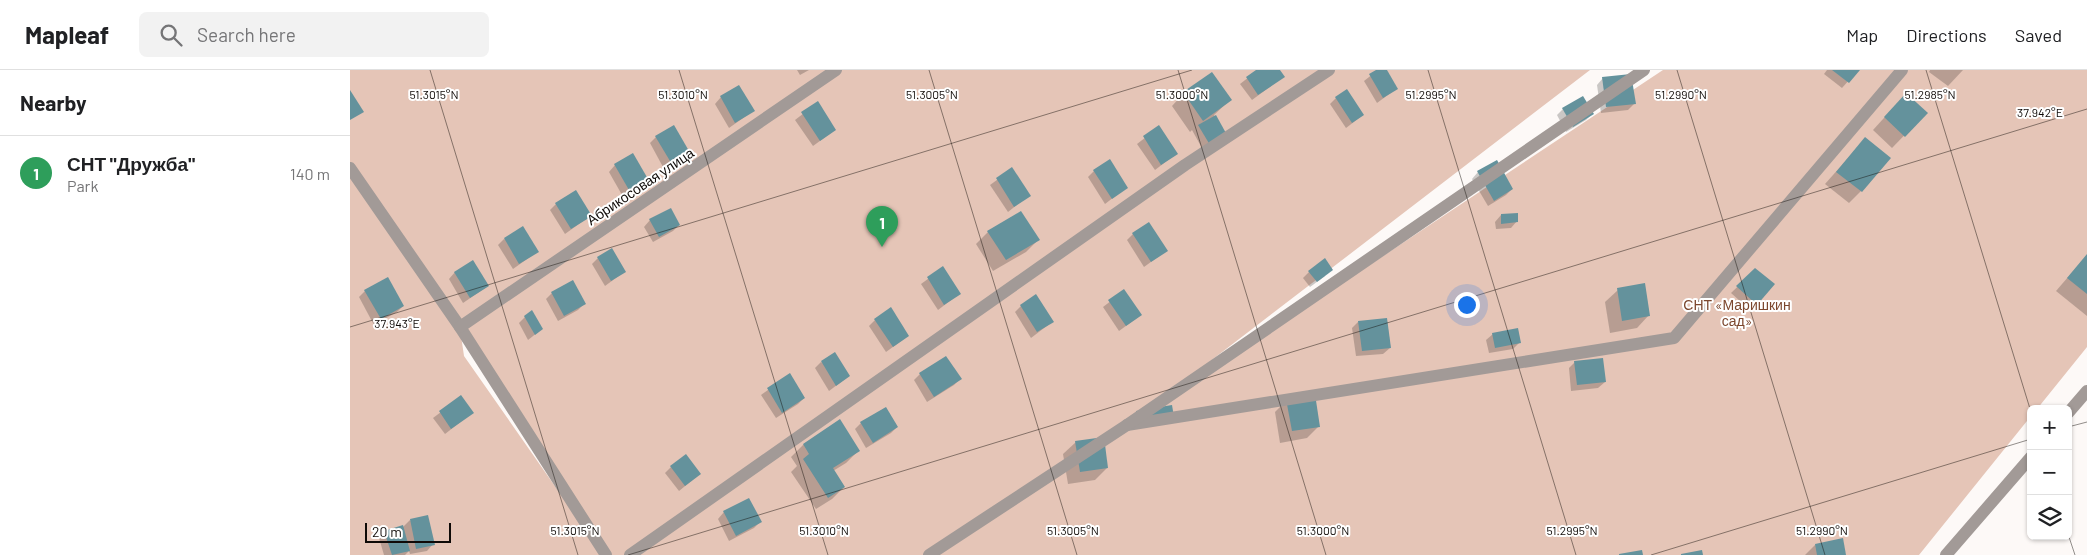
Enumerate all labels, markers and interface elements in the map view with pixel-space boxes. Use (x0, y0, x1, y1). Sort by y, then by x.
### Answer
search box (139, 12, 489, 57)
text: Mapleaf (25, 20, 109, 49)
icon: search (157, 21, 185, 49)
text: Search here (197, 23, 296, 46)
text: Map (1846, 24, 1878, 46)
text: Directions (1906, 24, 1987, 46)
text: Saved (2015, 24, 2062, 46)
text: 51.3015°N (409, 87, 459, 101)
text: 51.3010°N (658, 87, 708, 101)
text: 51.3005°N (906, 87, 958, 101)
text: 51.3000°N (1156, 87, 1208, 101)
text: 51.2995°N (1405, 87, 1457, 101)
text: 51.2990°N (1655, 87, 1707, 101)
text: 51.2985°N (1904, 87, 1956, 101)
text: Nearby (20, 90, 86, 115)
text: 37.942°E (2017, 105, 2063, 119)
street label: Абрикосовая улица (583, 144, 697, 228)
text: СНТ "Дружба" (67, 152, 195, 175)
text: 1 (33, 164, 39, 183)
text: 140 m (290, 164, 330, 183)
text: Park (67, 176, 98, 195)
pin: 1 (866, 206, 898, 247)
your location (1454, 292, 1480, 318)
park label: СНТ «Маришкин сад» (1683, 296, 1791, 329)
text: 37.943°E (374, 316, 420, 330)
map controls (2027, 405, 2072, 540)
button: + (2027, 405, 2072, 450)
button: − (2027, 450, 2072, 495)
button: layers (2027, 495, 2072, 540)
scale bar (365, 520, 451, 543)
text: 20 m (372, 523, 402, 540)
text: 51.3015°N (550, 523, 600, 537)
text: 51.3010°N (799, 523, 849, 537)
text: 51.3005°N (1047, 523, 1099, 537)
text: 51.3000°N (1297, 523, 1349, 537)
text: 51.2995°N (1546, 523, 1598, 537)
text: 51.2990°N (1796, 523, 1848, 537)

